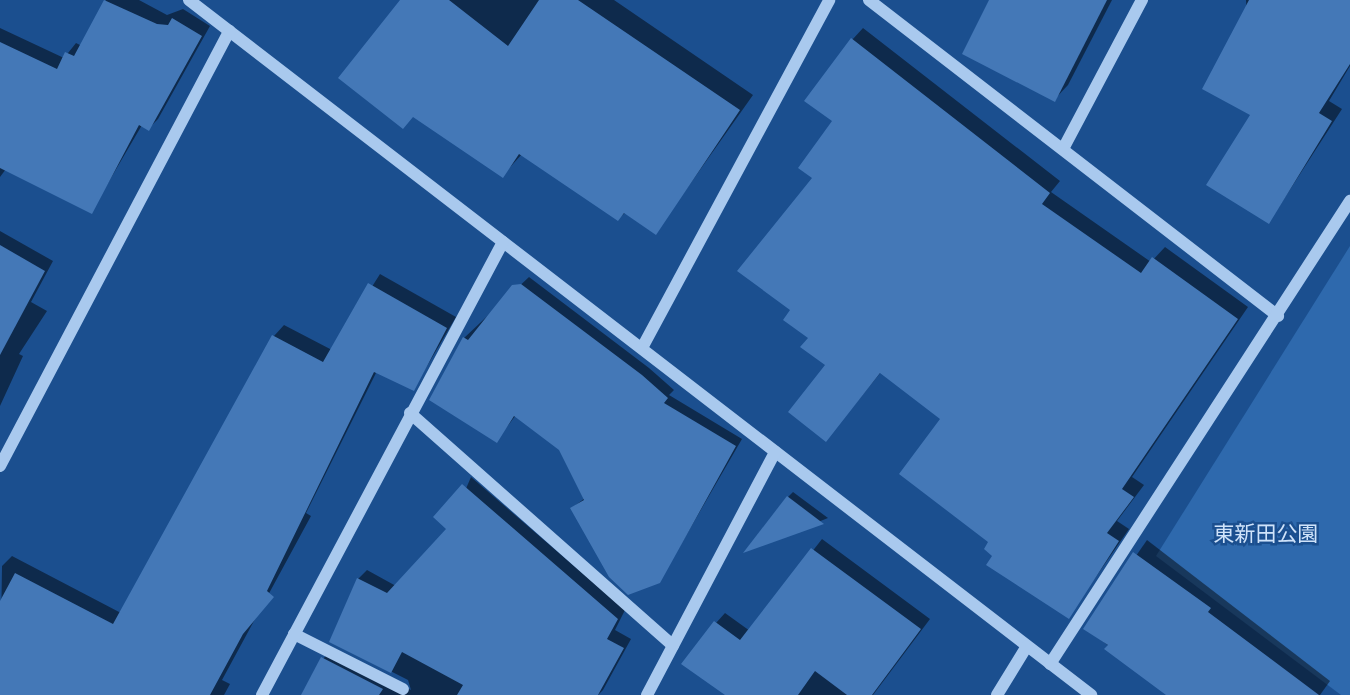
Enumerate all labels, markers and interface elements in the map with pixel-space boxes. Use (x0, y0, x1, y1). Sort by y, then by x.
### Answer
park label: 東新田公園 (1214, 521, 1318, 547)

